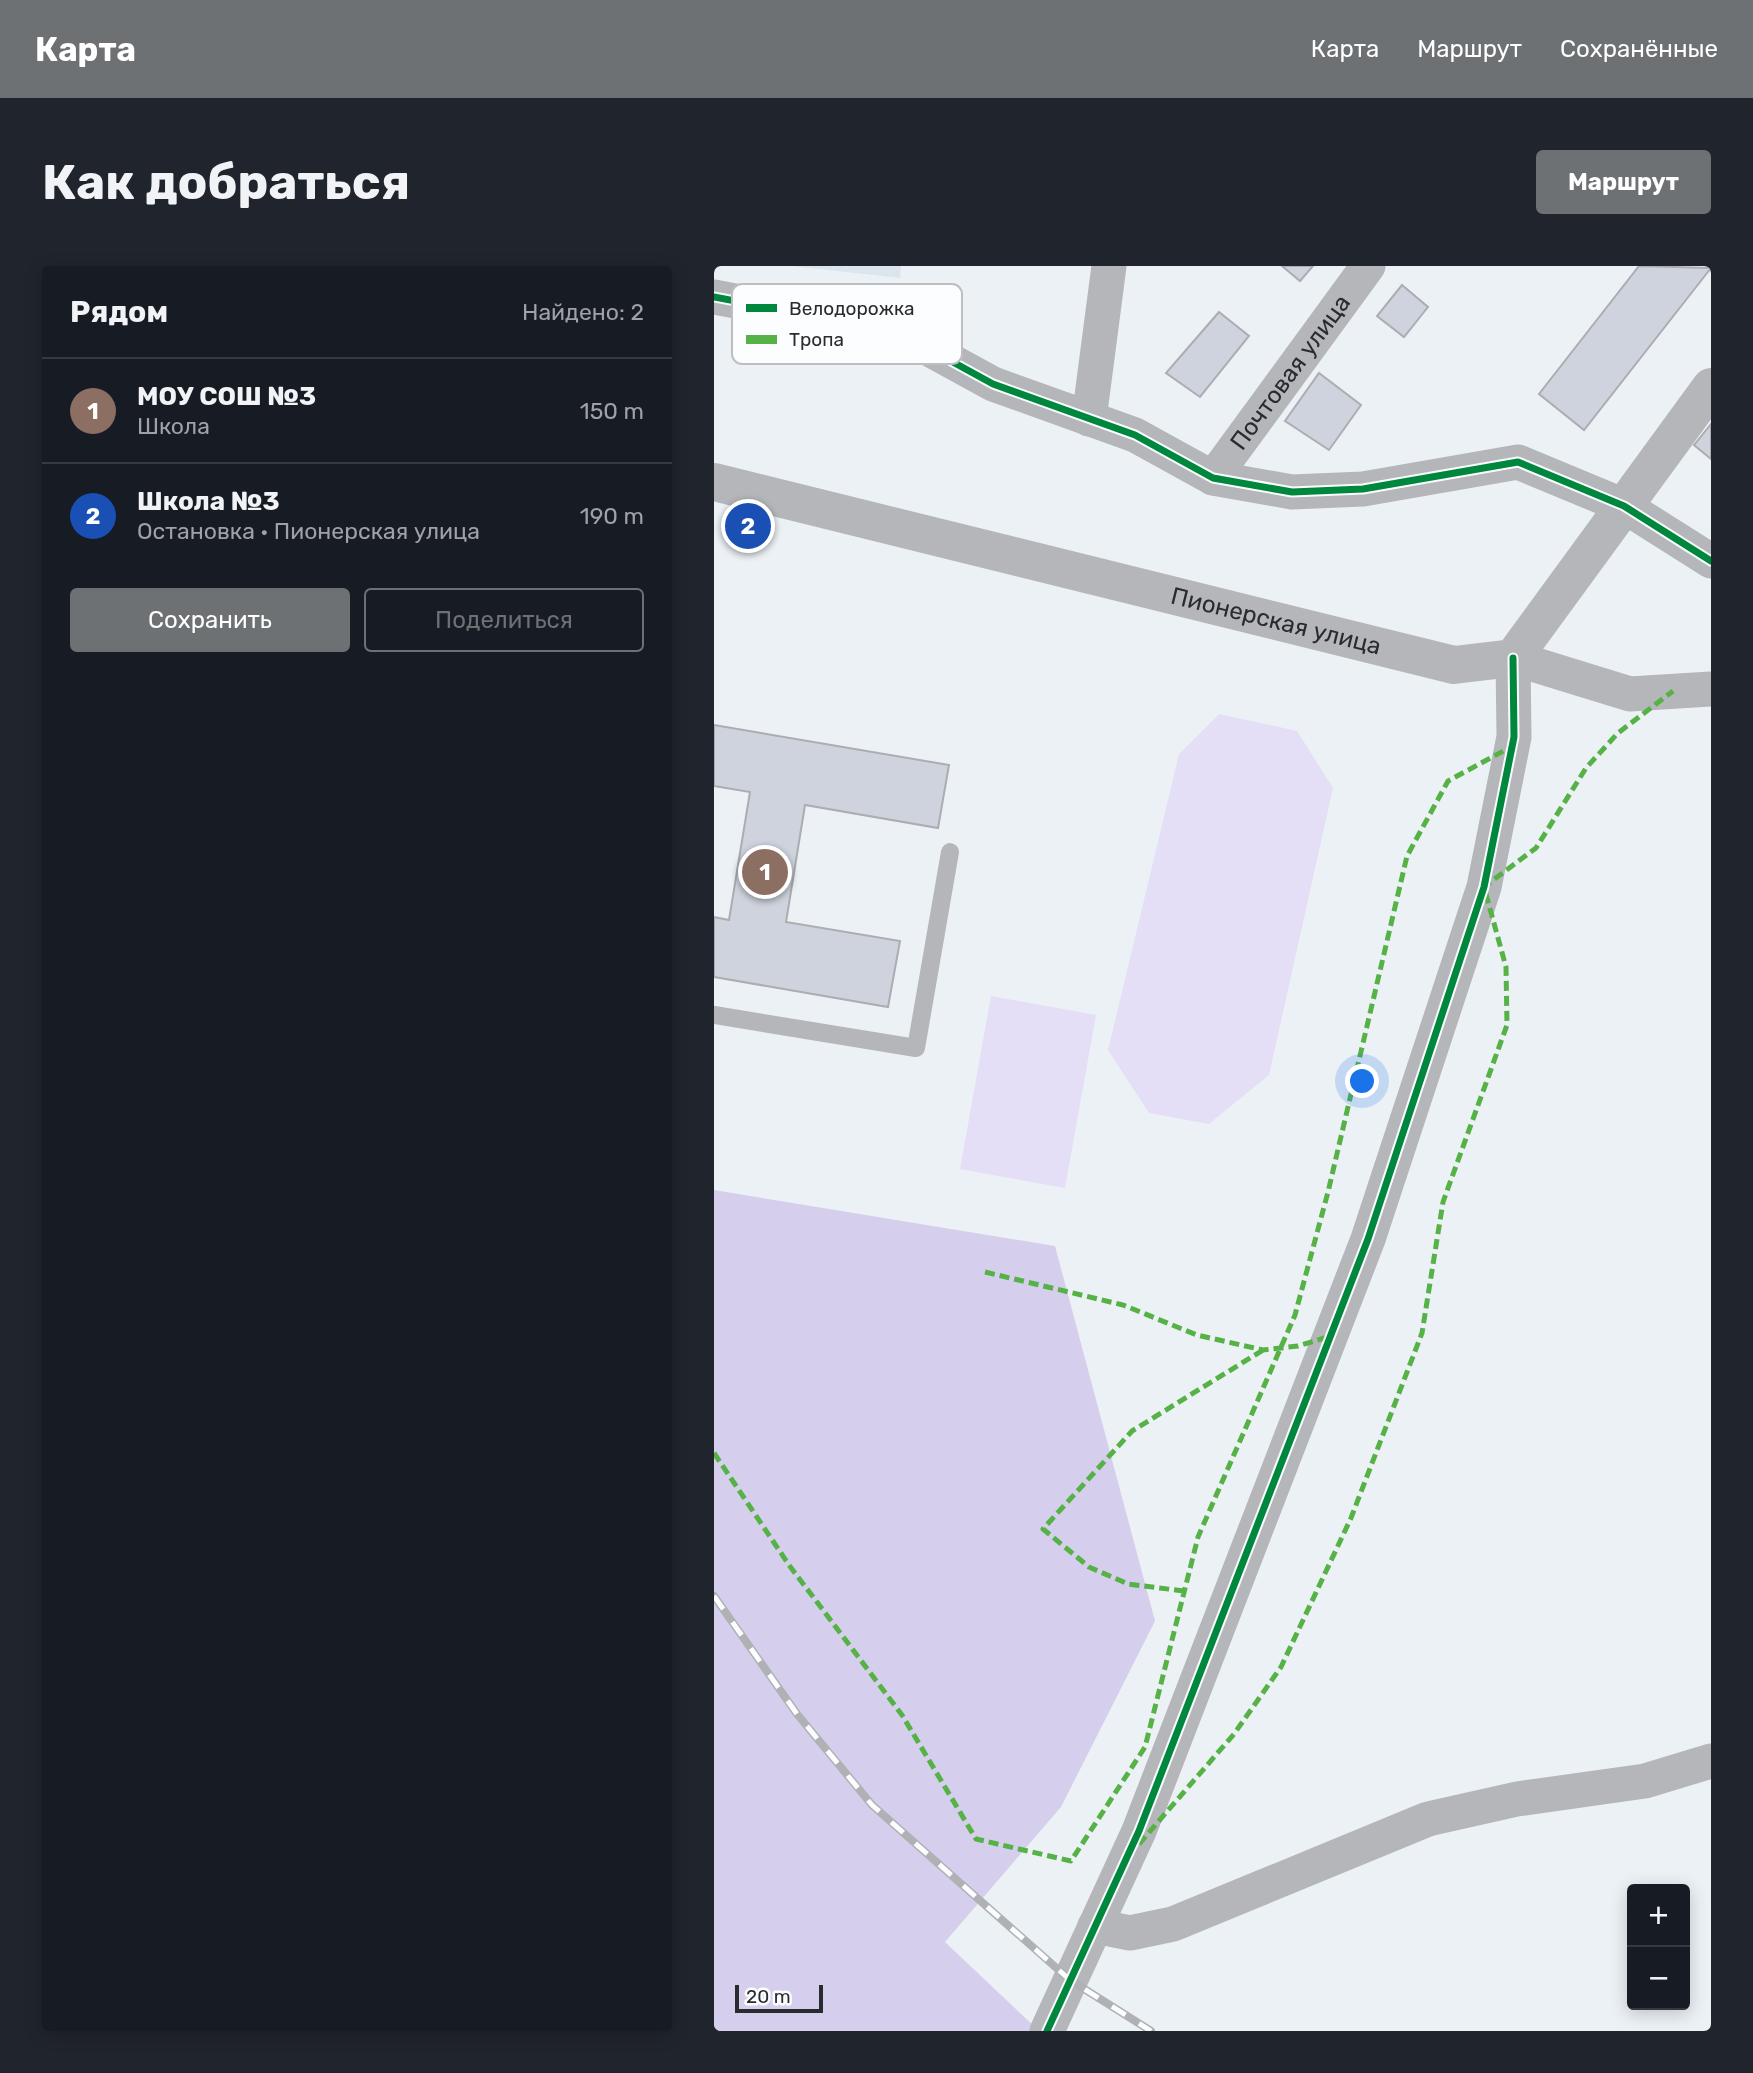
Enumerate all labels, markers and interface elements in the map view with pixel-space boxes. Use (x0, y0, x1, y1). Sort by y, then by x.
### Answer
text: Карта (35, 30, 136, 69)
text: Карта (1311, 35, 1379, 63)
text: Маршрут (1417, 35, 1522, 63)
text: Сохранённые (1560, 35, 1718, 63)
button: Маршрут (1536, 150, 1711, 214)
text: Как добраться (42, 153, 410, 211)
legend (732, 284, 962, 364)
street label: Почтовая улица (1224, 289, 1356, 455)
text: Рядом (70, 294, 168, 330)
text: Велодорожка (789, 297, 915, 320)
text: Найдено: 2 (522, 298, 644, 326)
text: Тропа (789, 328, 844, 351)
text: МОУ СОШ №3 (137, 381, 316, 412)
text: 1 (87, 397, 99, 425)
text: 150 m (580, 397, 644, 425)
text: Школа (137, 412, 210, 440)
text: Школа №3 (137, 486, 280, 517)
pin: 2 (725, 500, 771, 552)
text: 2 (86, 502, 100, 530)
text: 190 m (580, 502, 644, 530)
text: Остановка · Пионерская улица (137, 517, 480, 545)
street label: Пионерская улица (1168, 582, 1384, 660)
button: Сохранить (70, 588, 350, 652)
button: Поделиться (364, 588, 644, 652)
pin: 1 (742, 846, 788, 898)
your location (1345, 1064, 1379, 1098)
map controls (1627, 1884, 1690, 2010)
button: + (1627, 1884, 1690, 1947)
button: − (1627, 1947, 1690, 2010)
scale bar (735, 1982, 822, 2014)
text: 20 m (746, 1985, 791, 2008)

